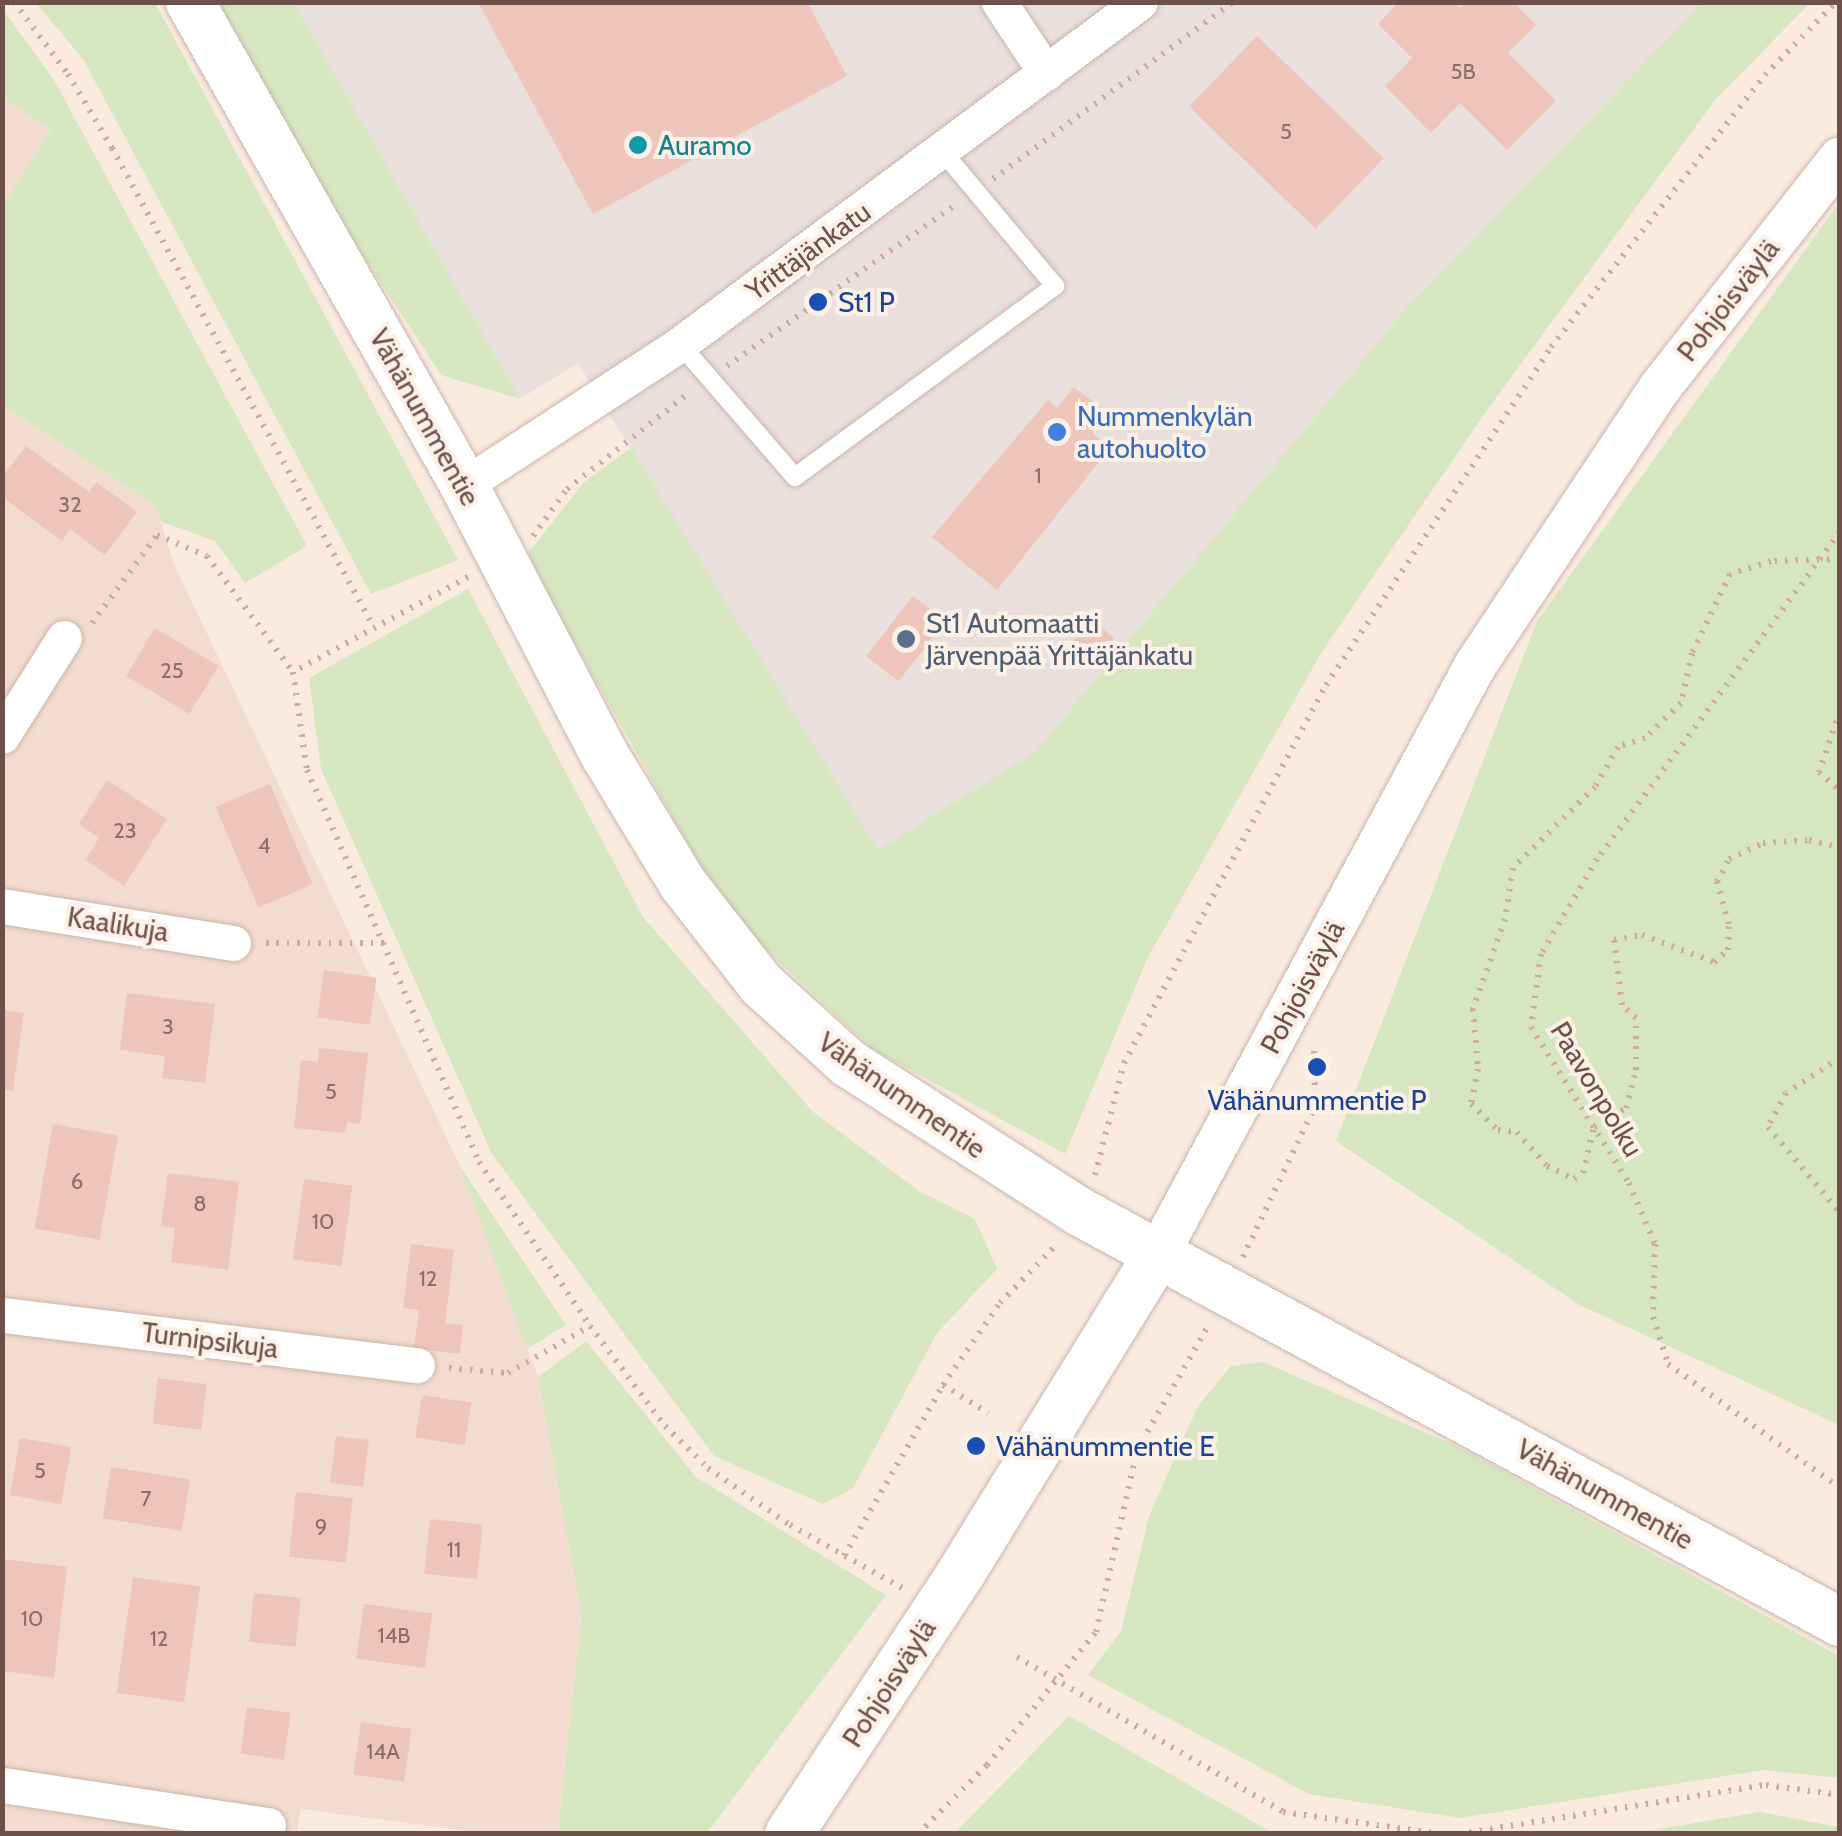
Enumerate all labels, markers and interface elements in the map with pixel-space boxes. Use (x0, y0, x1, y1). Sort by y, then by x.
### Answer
house number: 5B (1450, 59, 1476, 85)
house number: 5 (1280, 119, 1292, 145)
place label: Auramo (658, 128, 752, 162)
marker: Auramo (627, 134, 649, 156)
street label: Yrittäjänkatu (739, 195, 877, 307)
street label: Pohjoisväylä (1670, 232, 1786, 368)
place label: St1 P (838, 285, 895, 319)
marker: St1 P (807, 291, 829, 313)
street label: Vähänummentie (363, 323, 487, 511)
place label: Nummenkylän autohuolto (1077, 399, 1253, 465)
marker: Nummenkylän autohuolto (1046, 421, 1068, 443)
house number: 1 (1034, 463, 1042, 489)
house number: 32 (58, 492, 82, 518)
place label: St1 Automaatti Järvenpää Yrittäjänkatu (926, 606, 1193, 672)
marker: St1 Automaatti Järvenpää Yrittäjänkatu (895, 628, 917, 650)
house number: 25 (160, 658, 184, 684)
house number: 23 (113, 818, 137, 844)
house number: 4 (258, 833, 270, 859)
street label: Kaalikuja (65, 899, 171, 949)
street label: Pohjoisväylä (1253, 915, 1351, 1059)
house number: 3 (162, 1014, 174, 1040)
street label: Paavonpolku (1544, 1015, 1650, 1163)
street label: Vähänummentie (812, 1025, 992, 1165)
marker: Vähänummentie P (1306, 1056, 1328, 1078)
house number: 5 (325, 1079, 337, 1105)
place label: Vähänummentie P (1207, 1083, 1427, 1117)
house number: 6 (71, 1169, 83, 1195)
house number: 8 (193, 1191, 207, 1217)
house number: 10 (312, 1209, 334, 1235)
house number: 12 (419, 1266, 437, 1292)
street label: Turnipsikuja (140, 1315, 280, 1365)
place label: Vähänummentie E (996, 1429, 1215, 1463)
street label: Vähänummentie (1511, 1432, 1699, 1556)
marker: Vähänummentie E (965, 1435, 987, 1457)
house number: 5 (34, 1458, 46, 1484)
house number: 7 (140, 1486, 152, 1512)
house number: 9 (315, 1514, 327, 1540)
house number: 11 (447, 1537, 461, 1563)
house number: 10 (21, 1606, 43, 1632)
street label: Pohjoisväylä (835, 1613, 943, 1753)
house number: 14B (377, 1623, 411, 1649)
house number: 12 (150, 1626, 168, 1652)
house number: 14A (366, 1739, 400, 1765)

